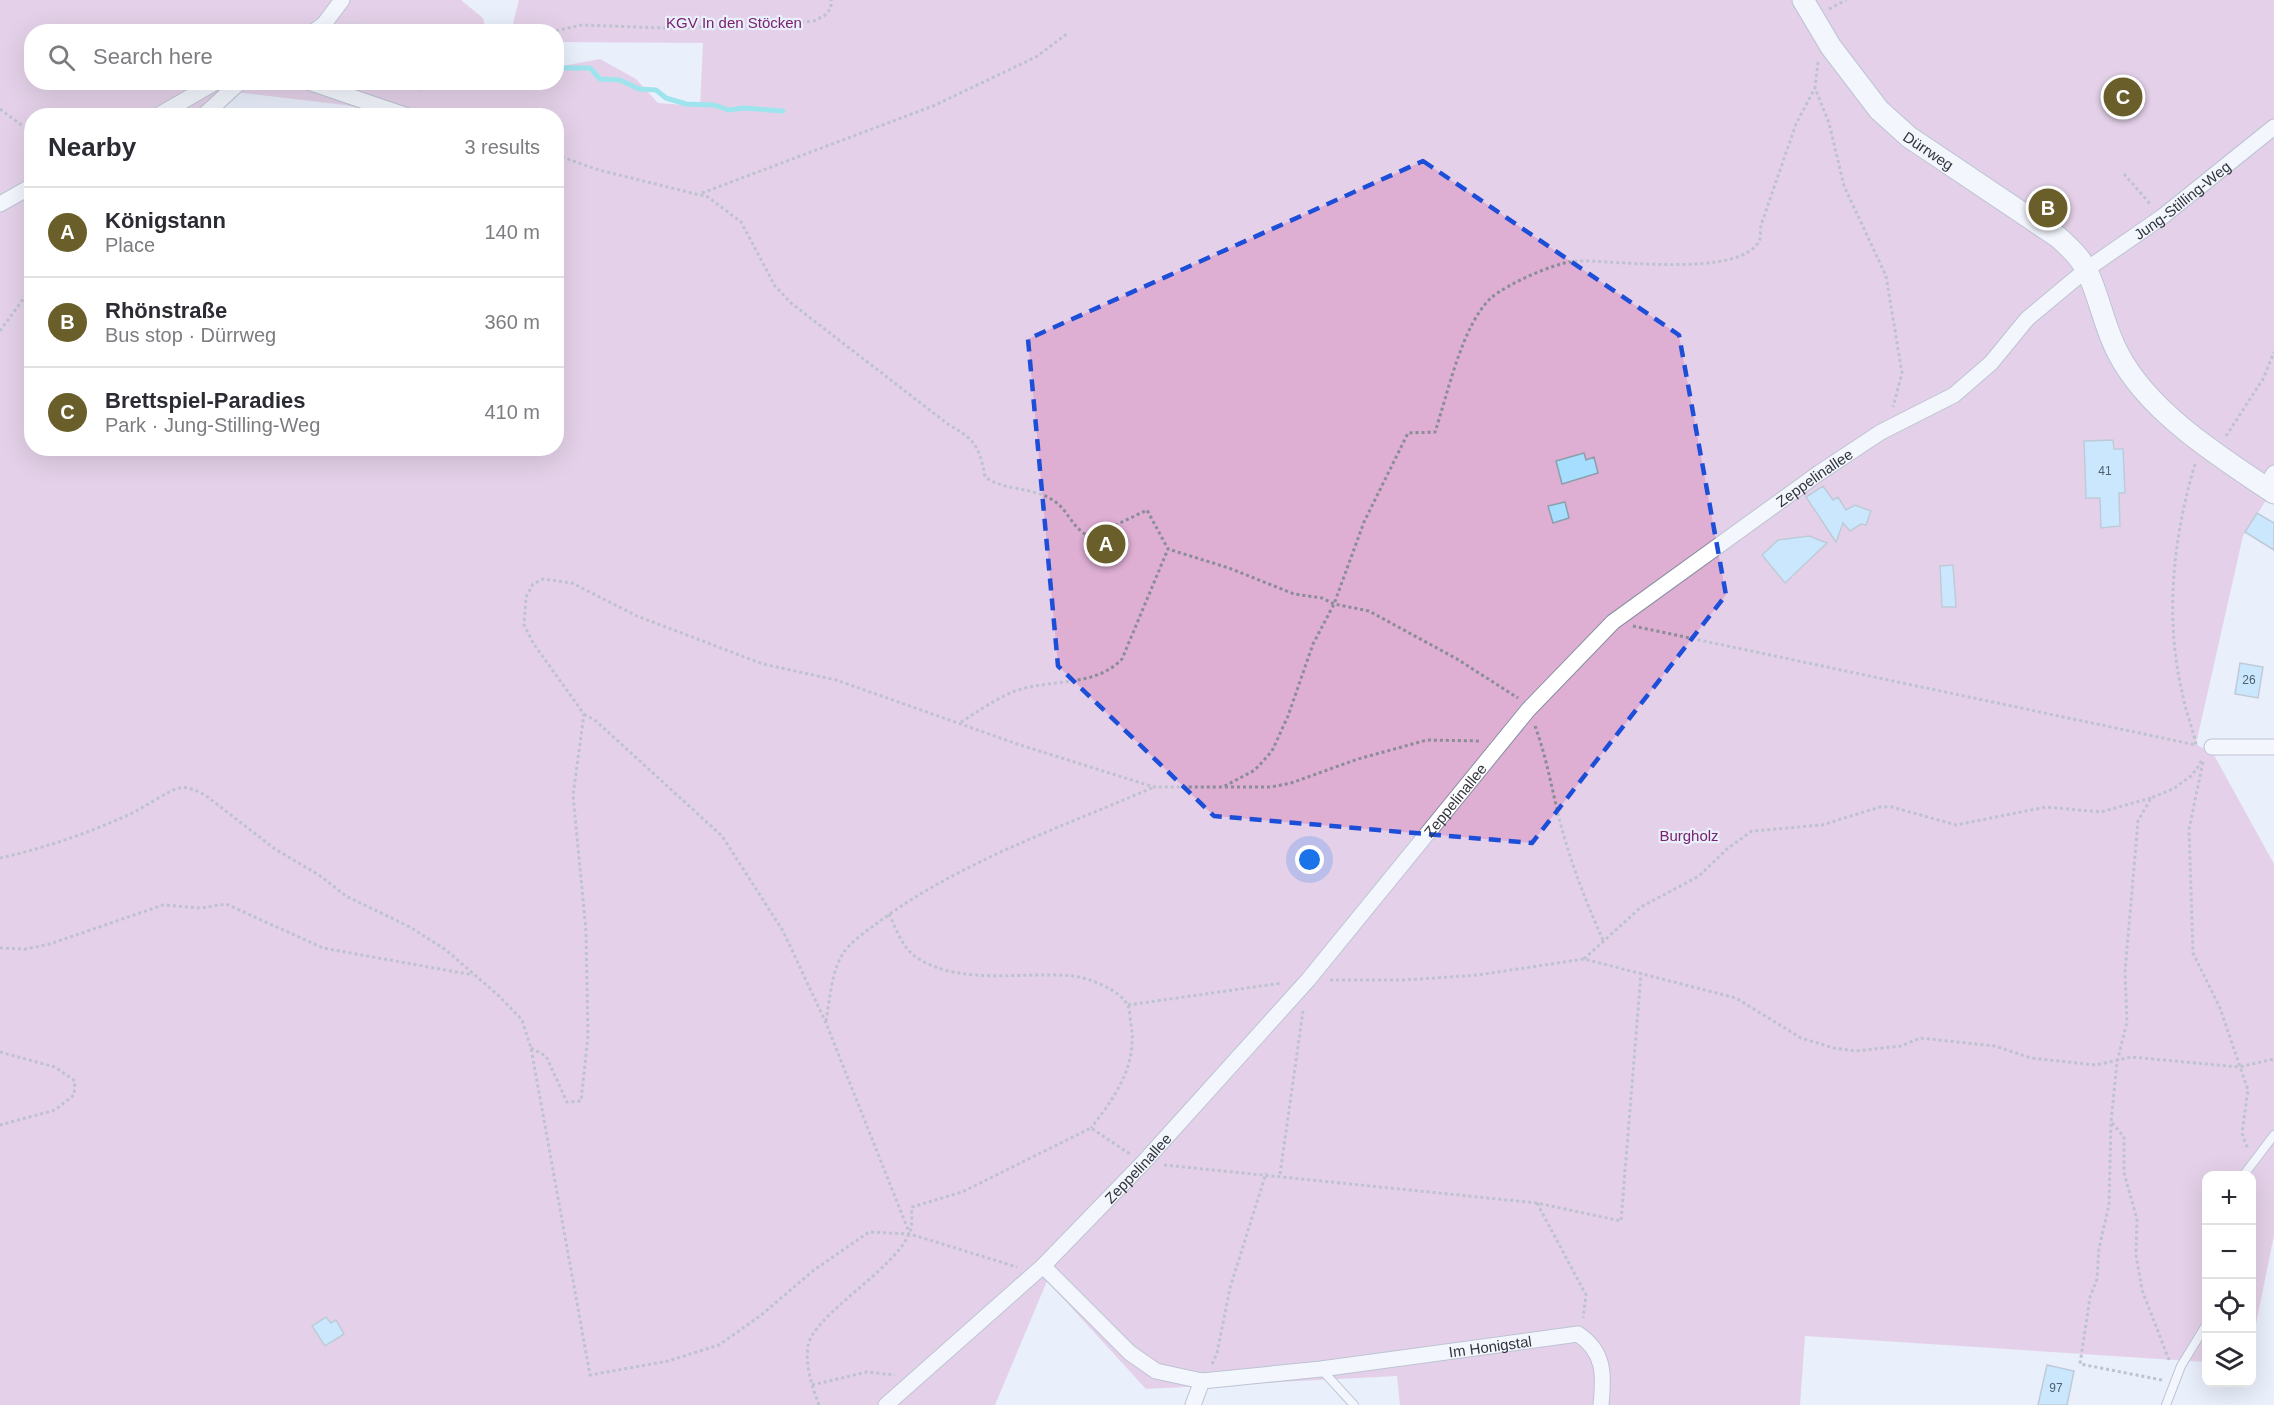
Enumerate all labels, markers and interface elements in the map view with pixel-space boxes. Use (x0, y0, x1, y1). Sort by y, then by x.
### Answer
park label: KGV In den Stöcken (666, 14, 802, 31)
search box (24, 24, 564, 90)
icon: search (45, 41, 78, 74)
text: Search here (93, 44, 213, 69)
pin: C (2104, 74, 2142, 120)
street label: Dürrweg (1900, 127, 1957, 173)
text: Nearby (48, 132, 136, 162)
text: 3 results (464, 136, 540, 158)
street label: Jung-Stilling-Weg (2130, 157, 2233, 243)
pin: B (2028, 186, 2068, 230)
text: Königstann (105, 208, 226, 233)
text: A (60, 221, 75, 243)
text: 140 m (484, 221, 540, 243)
text: Place (105, 234, 155, 256)
text: Rhönstraße (105, 298, 227, 323)
text: B (60, 311, 75, 333)
text: 360 m (484, 311, 540, 333)
text: Bus stop · Dürrweg (105, 324, 276, 346)
text: Brettspiel-Paradies (105, 388, 306, 413)
text: C (60, 401, 75, 423)
text: 410 m (484, 401, 540, 423)
text: Park · Jung-Stilling-Weg (105, 414, 320, 436)
street label: Zeppelinallee (1773, 445, 1855, 510)
house number: 41 (2098, 464, 2112, 478)
pin: A (1086, 522, 1126, 566)
house number: 26 (2242, 673, 2256, 687)
street label: Zeppelinallee (1420, 760, 1490, 840)
park label: Burgholz (1659, 827, 1719, 844)
your location (1295, 845, 1324, 874)
street label: Zeppelinallee (1101, 1130, 1174, 1206)
map controls (2202, 1171, 2256, 1387)
button: + (2202, 1171, 2256, 1225)
button: − (2202, 1225, 2256, 1279)
button: locate (2202, 1279, 2256, 1333)
street label: Im Honigstal (1448, 1332, 1533, 1360)
button: layers (2202, 1333, 2256, 1387)
house number: 97 (2049, 1381, 2063, 1395)

